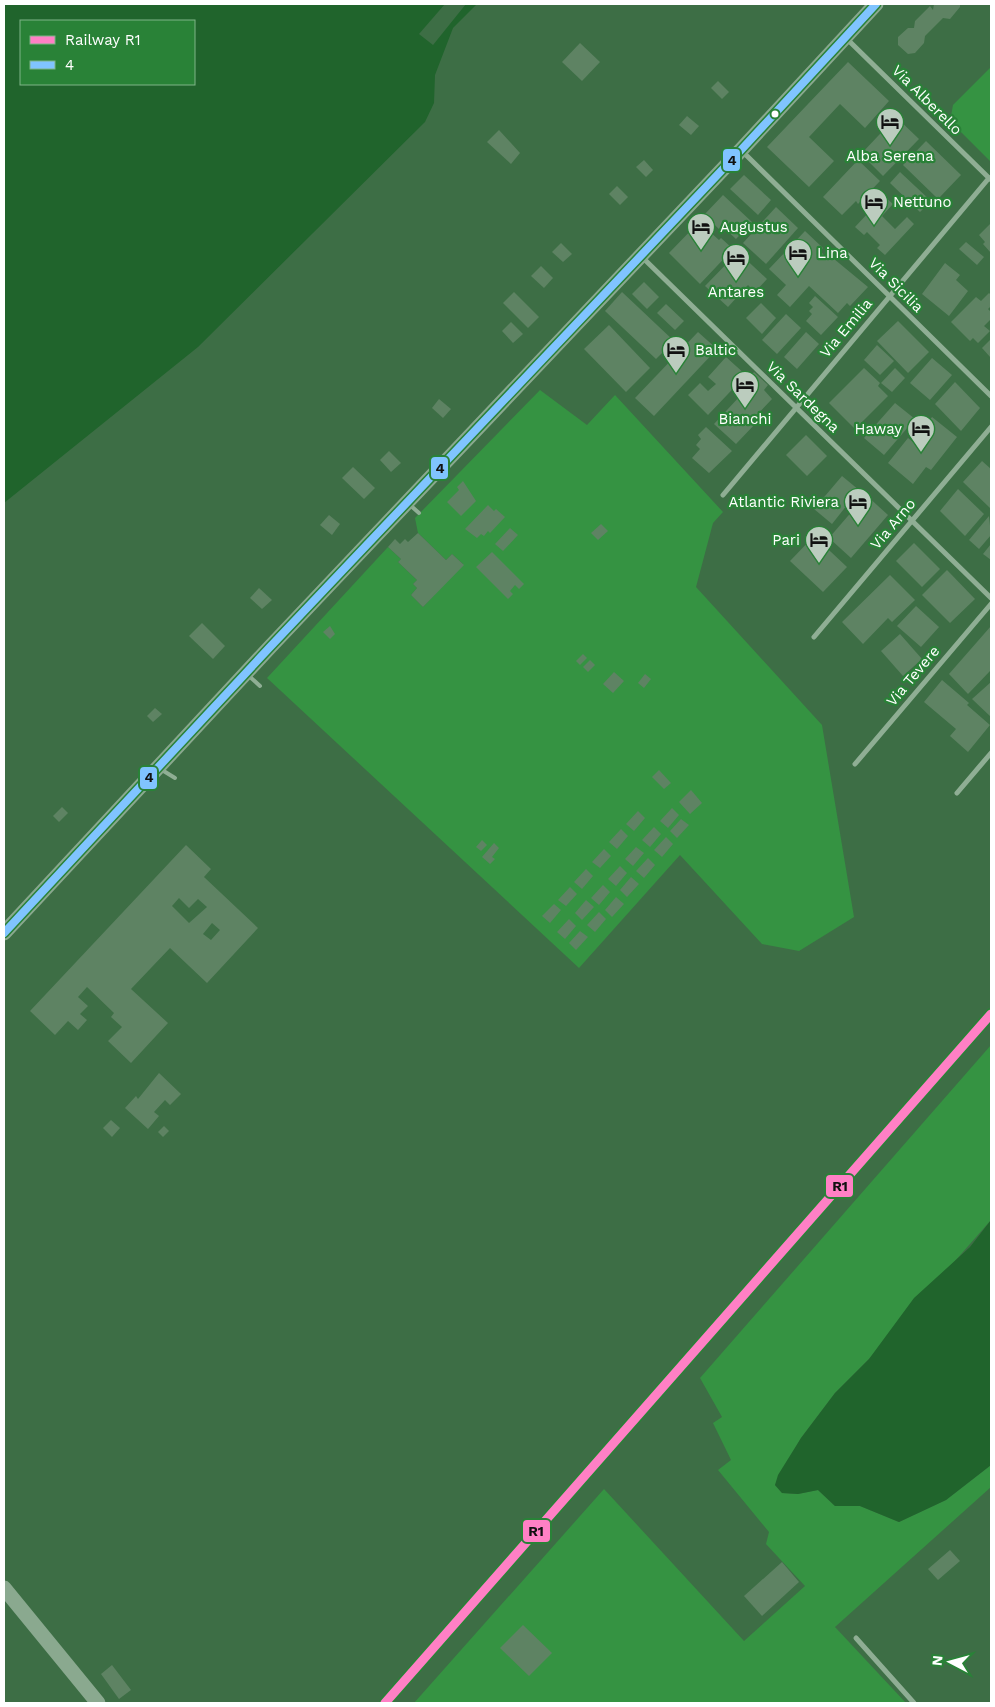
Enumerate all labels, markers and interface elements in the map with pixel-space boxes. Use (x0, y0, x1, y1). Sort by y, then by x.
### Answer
legend (20, 20, 195, 85)
text: Railway R1 (65, 31, 141, 49)
text: 4 (65, 56, 74, 74)
street label: Via Alberello (888, 61, 966, 139)
hotel icon: Alba Serena (875, 107, 905, 146)
unlabelled marker (770, 109, 780, 119)
place label: Alba Serena (846, 147, 934, 165)
line badge: 4 (722, 148, 741, 172)
text: 4 (727, 152, 737, 168)
hotel icon: Nettuno (859, 187, 889, 226)
place label: Nettuno (893, 193, 951, 211)
hotel icon: Augustus (686, 212, 716, 251)
place label: Augustus (720, 218, 788, 236)
hotel icon: Lina (783, 238, 813, 277)
hotel icon: Antares (721, 243, 751, 282)
place label: Lina (817, 244, 848, 262)
street label: Via Sicilia (865, 254, 927, 316)
place label: Antares (708, 283, 764, 301)
street label: Via Emilia (816, 294, 876, 361)
hotel icon: Baltic (661, 335, 691, 374)
place label: Baltic (695, 341, 736, 359)
street label: Via Sardegna (763, 358, 844, 437)
hotel icon: Bianchi (730, 370, 760, 409)
place label: Bianchi (718, 410, 772, 428)
hotel icon: Haway (906, 414, 936, 453)
place label: Haway (855, 420, 902, 438)
line badge: 4 (430, 456, 449, 480)
text: 4 (435, 460, 445, 476)
hotel icon: Atlantic Riviera (843, 487, 873, 526)
place label: Atlantic Riviera (729, 493, 840, 511)
street label: Via Arno (867, 495, 919, 553)
hotel icon: Pari (804, 525, 834, 564)
place label: Pari (772, 531, 800, 549)
street label: Via Tevere (883, 642, 943, 710)
line badge: 4 (139, 766, 158, 790)
text: 4 (144, 769, 154, 785)
line badge: R1 (825, 1174, 854, 1198)
text: R1 (832, 1178, 848, 1194)
line badge: R1 (522, 1519, 551, 1543)
text: R1 (528, 1523, 544, 1539)
north arrow (925, 1637, 975, 1687)
text: N (929, 1655, 946, 1667)

